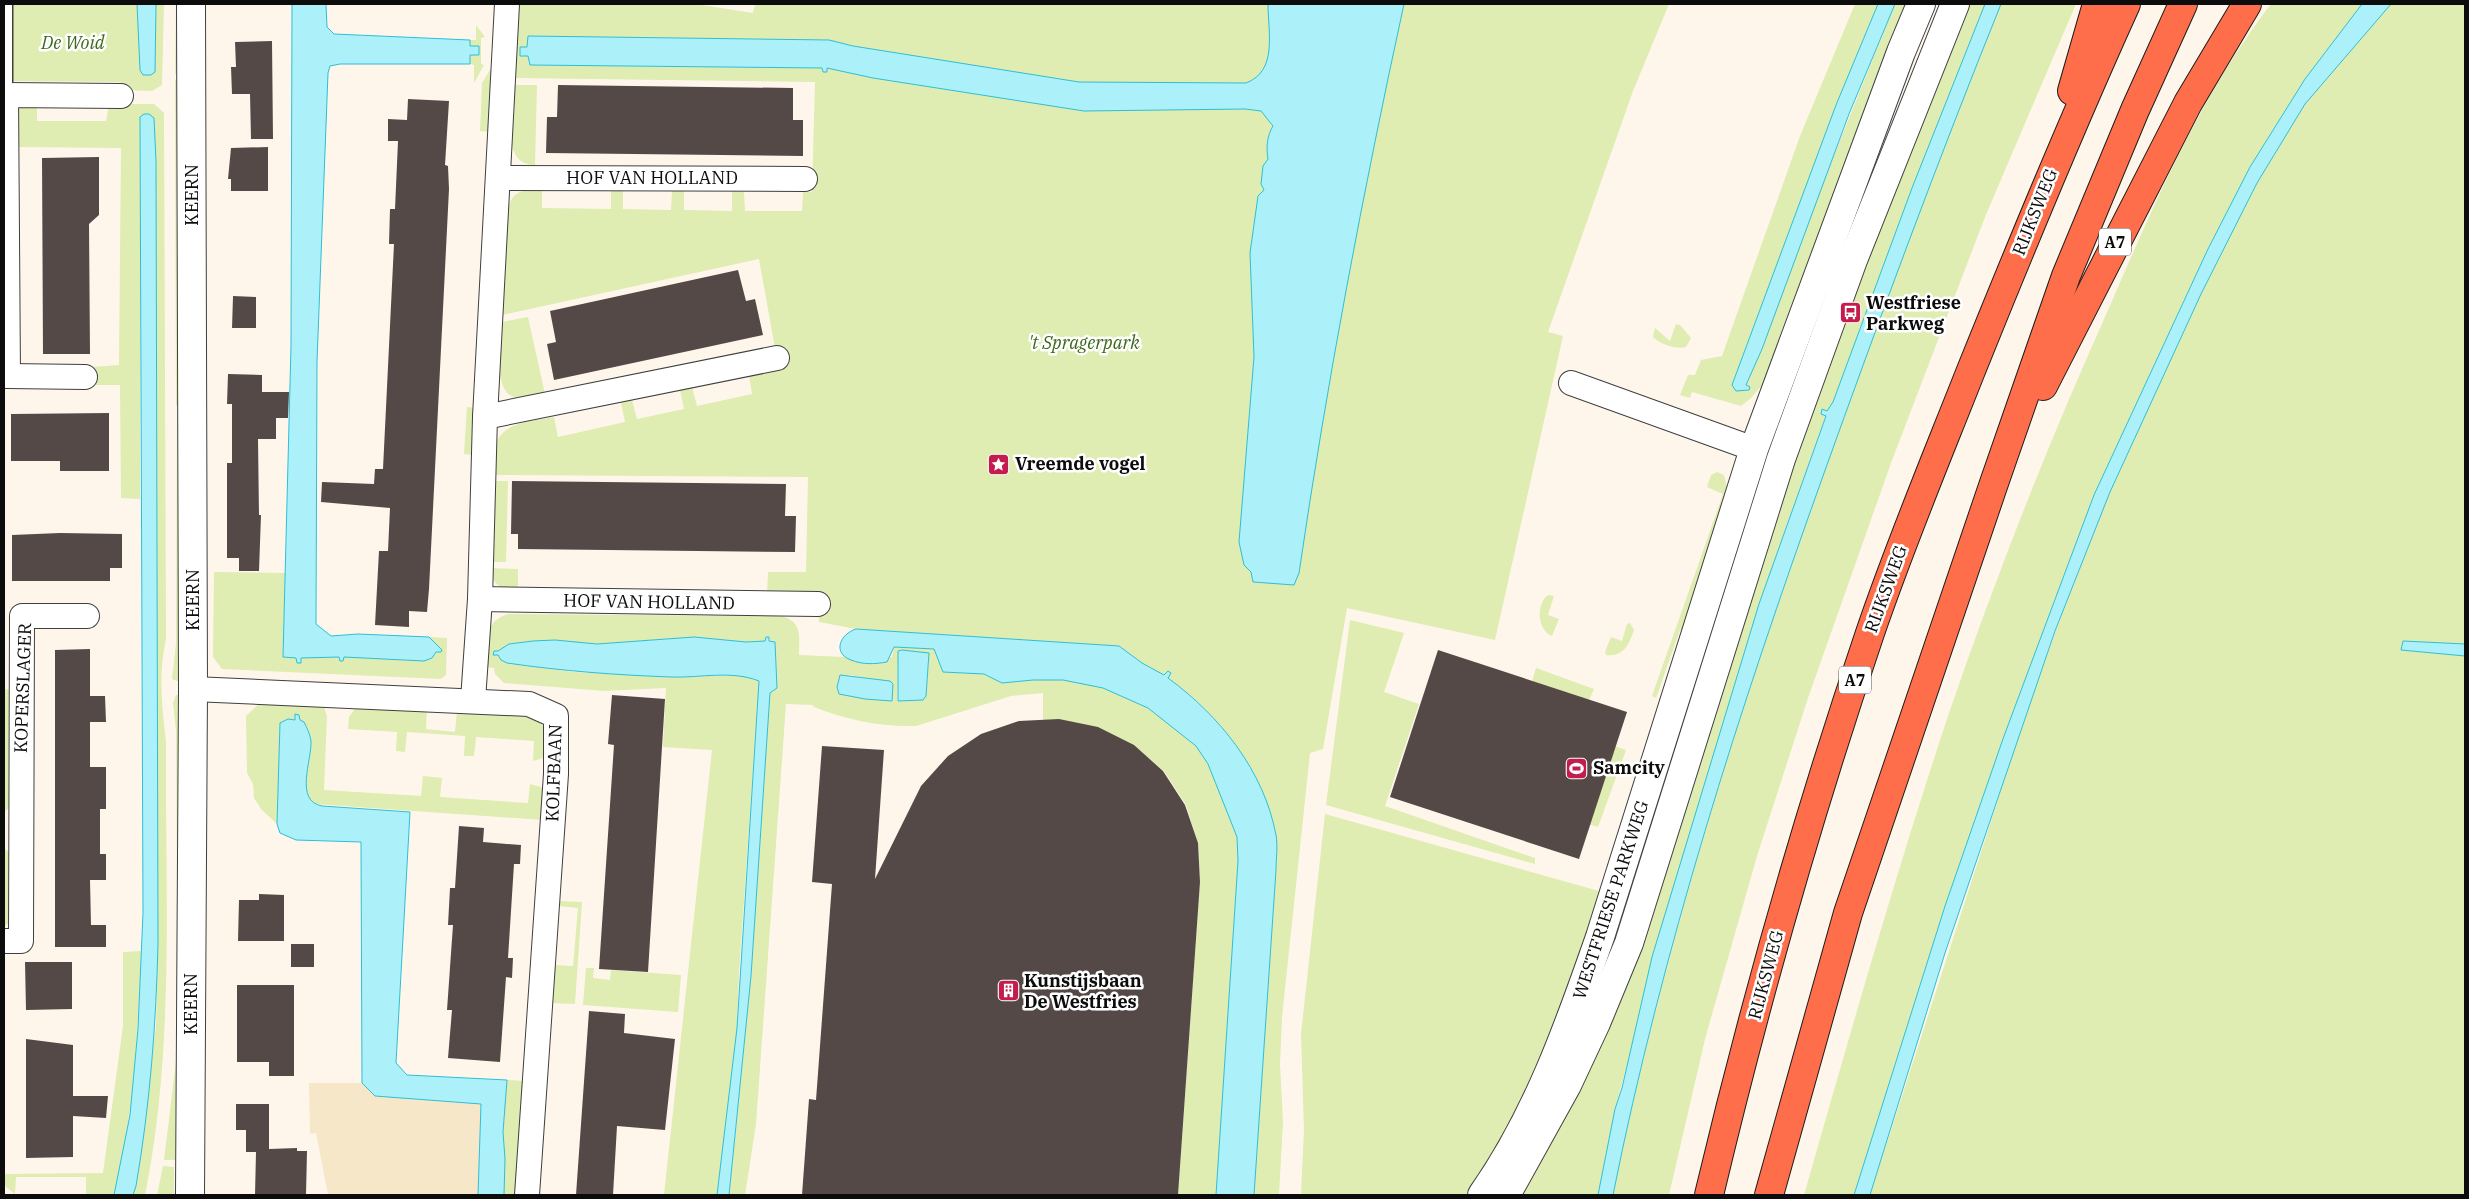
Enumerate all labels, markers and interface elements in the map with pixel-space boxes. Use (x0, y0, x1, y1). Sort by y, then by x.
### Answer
park label: De Woid (40, 31, 105, 54)
street label: KEERN (180, 164, 203, 226)
street label: RIJKSWEG (2007, 165, 2062, 259)
street label: HOF VAN HOLLAND (566, 166, 738, 189)
road number: A7 (2099, 228, 2131, 256)
place label: Westfriese Parkweg (1866, 291, 1961, 335)
bus stop icon: Westfriese Parkweg (1838, 301, 1862, 325)
park label: 't Spragerpark (1028, 331, 1140, 354)
place icon: Vreemde vogel (987, 452, 1011, 476)
place label: Vreemde vogel (1015, 452, 1146, 475)
street label: RIJKSWEG (1859, 542, 1912, 636)
street label: KEERN (181, 569, 204, 631)
street label: HOF VAN HOLLAND (563, 589, 735, 614)
street label: KOPERSLAGER (9, 623, 36, 753)
road number: A7 (1839, 666, 1871, 694)
street label: KOLFBAAN (540, 724, 567, 822)
sports icon: Samcity (1565, 756, 1589, 780)
place label: Samcity (1593, 756, 1666, 779)
street label: WESTFRIESE PARKWEG (1567, 797, 1654, 1002)
street label: RIJKSWEG (1743, 928, 1788, 1022)
place label: Kunstijsbaan De Westfries (1024, 969, 1142, 1013)
street label: KEERN (179, 973, 202, 1035)
building icon: Kunstijsbaan De Westfries (996, 979, 1020, 1003)

